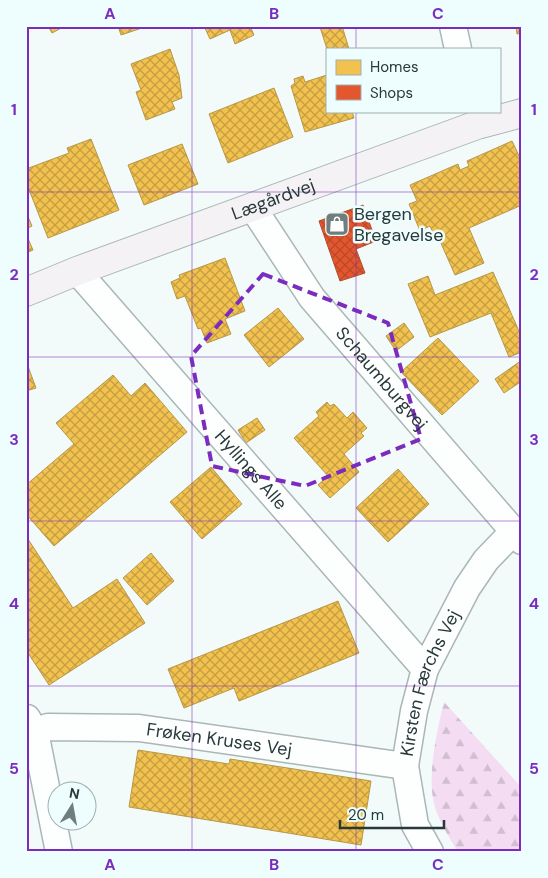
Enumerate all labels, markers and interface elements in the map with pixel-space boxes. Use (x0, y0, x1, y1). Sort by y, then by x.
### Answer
text: A (104, 3, 116, 24)
text: B (269, 3, 279, 24)
text: C (432, 3, 444, 24)
legend (326, 48, 500, 112)
text: Homes (370, 57, 419, 77)
text: Shops (370, 83, 413, 103)
text: 1 (11, 99, 17, 120)
text: 1 (531, 99, 537, 120)
street label: Lægårdvej (228, 173, 318, 226)
place label: Bergen Bregavelse (354, 202, 443, 247)
shop icon: Bergen Bregavelse (324, 211, 350, 237)
text: 2 (9, 264, 19, 285)
text: 2 (529, 264, 539, 285)
street label: Schaumburgvej (330, 322, 433, 435)
street label: Hyllings Alle (209, 425, 292, 515)
text: 3 (9, 429, 19, 450)
text: 3 (529, 429, 539, 450)
text: 4 (9, 593, 19, 614)
text: 4 (529, 593, 539, 614)
street label: Kirsten Færchs Vej (395, 606, 466, 758)
street label: Frøken Kruses Vej (145, 717, 294, 762)
text: 5 (9, 758, 19, 779)
text: 5 (529, 758, 539, 779)
north arrow (48, 780, 98, 830)
text: N (68, 783, 81, 803)
scale bar (340, 798, 444, 830)
text: 20 m (348, 805, 384, 825)
text: A (104, 854, 116, 875)
text: B (269, 854, 279, 875)
text: C (432, 854, 444, 875)

